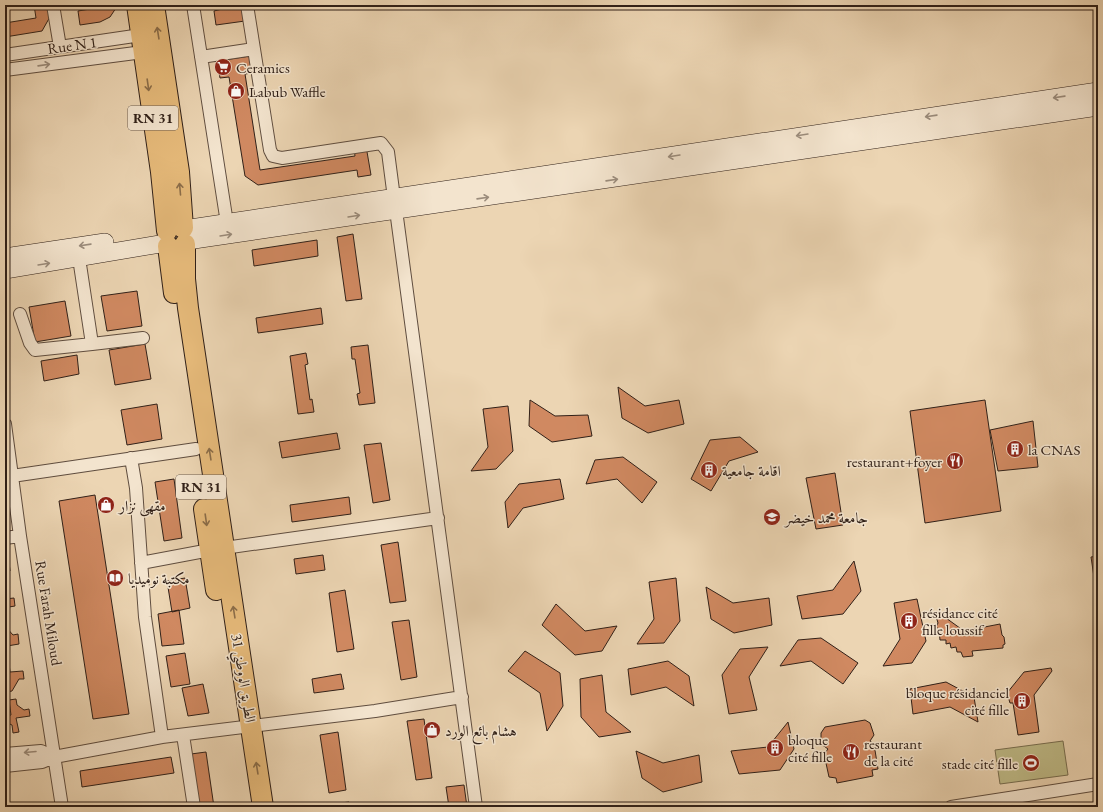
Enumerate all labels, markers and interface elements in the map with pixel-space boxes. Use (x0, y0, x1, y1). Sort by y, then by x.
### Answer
one-way arrow (154, 27, 162, 40)
street label: Rue N 1 (46, 32, 98, 58)
supermarket icon: Ceramics (213, 57, 233, 77)
place label: Ceramics (236, 58, 290, 77)
one-way arrow (37, 61, 50, 69)
one-way arrow (144, 78, 152, 91)
shop icon: Labub Waffle (226, 81, 246, 101)
place label: Labub Waffle (249, 82, 326, 101)
one-way arrow (1053, 93, 1066, 101)
road number: RN 31 (128, 106, 178, 130)
one-way arrow (925, 112, 938, 120)
one-way arrow (796, 131, 809, 139)
one-way arrow (668, 152, 681, 160)
one-way arrow (605, 176, 618, 184)
one-way arrow (176, 183, 184, 196)
one-way arrow (476, 194, 489, 202)
one-way arrow (347, 212, 360, 220)
one-way arrow (219, 231, 232, 239)
one-way arrow (79, 241, 92, 249)
one-way arrow (37, 260, 50, 268)
building icon: la CNAS (1005, 439, 1025, 459)
place label: la CNAS (1028, 440, 1080, 459)
one-way arrow (206, 448, 214, 461)
restaurant icon: restaurant+foyer (945, 451, 965, 471)
place label: restaurant+foyer (847, 452, 942, 471)
building icon: اقامة جامعية (699, 460, 719, 480)
place label: اقامة جامعية (722, 461, 781, 480)
road number: RN 31 (176, 475, 226, 499)
shop icon: مقهى نزار (96, 495, 116, 515)
place label: مقهى نزار (117, 496, 166, 517)
school or university icon: جامعة محمد خيضر (762, 507, 782, 527)
place label: جامعة محمد خيضر (783, 508, 868, 528)
one-way arrow (202, 513, 210, 526)
street label: Rue Farah Miloud (31, 559, 67, 667)
library icon: مكتبة نوميديا (105, 568, 125, 588)
place label: مكتبة نوميديا (128, 569, 190, 588)
place label: résidance cité fille loussif (922, 603, 998, 639)
one-way arrow (230, 606, 238, 619)
building icon: résidance cité fille loussif (899, 611, 919, 631)
street label: الطريق الووطني 31 (223, 632, 260, 725)
place label: bloque résidanciel cité fille (906, 683, 1009, 719)
building icon: bloque résidanciel cité fille (1012, 691, 1032, 711)
shop icon: هشام بائع الورد (422, 720, 442, 740)
place label: هشام بائع الورد (445, 721, 517, 745)
place label: bloque cité fille (788, 730, 832, 766)
place label: restaurant de la cité (864, 734, 922, 770)
building icon: bloque cité fille (765, 738, 785, 758)
restaurant icon: restaurant de la cité (841, 742, 861, 762)
one-way arrow (24, 748, 37, 755)
sports icon: stade cité fille (1021, 753, 1041, 773)
place label: stade cité fille (942, 754, 1018, 773)
one-way arrow (253, 762, 261, 775)

